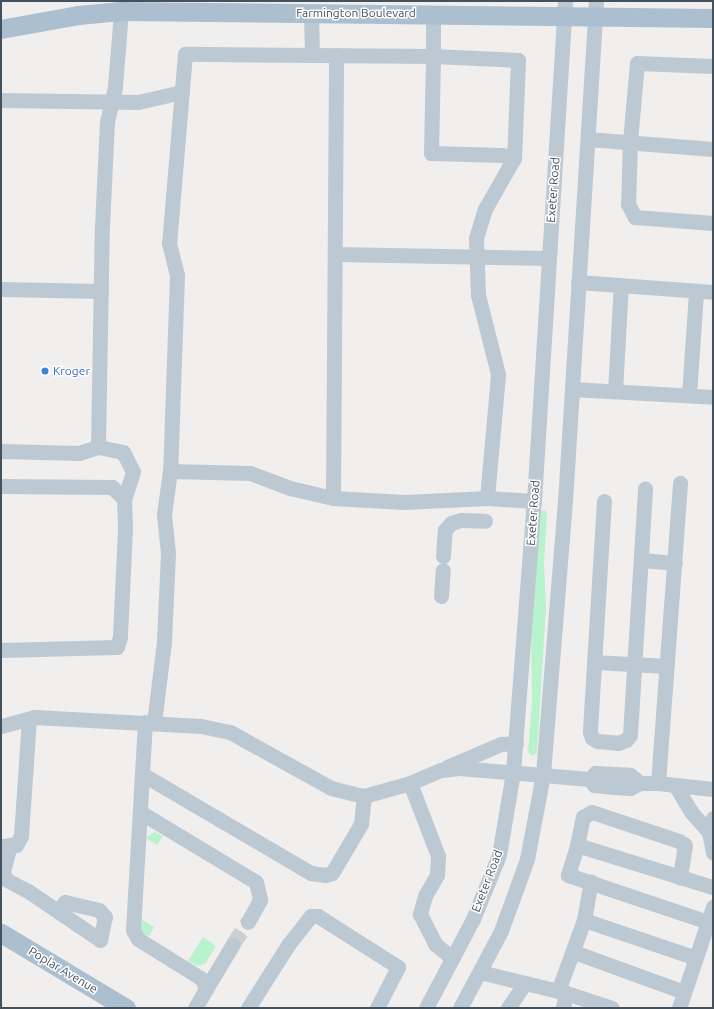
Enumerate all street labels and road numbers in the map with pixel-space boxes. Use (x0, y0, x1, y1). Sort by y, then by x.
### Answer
street label: Farmington Boulevard (296, 6, 416, 20)
street label: Exeter Road (544, 157, 562, 223)
street label: Exeter Road (524, 480, 542, 546)
street label: Exeter Road (469, 848, 505, 914)
street label: Poplar Avenue (26, 944, 100, 996)

